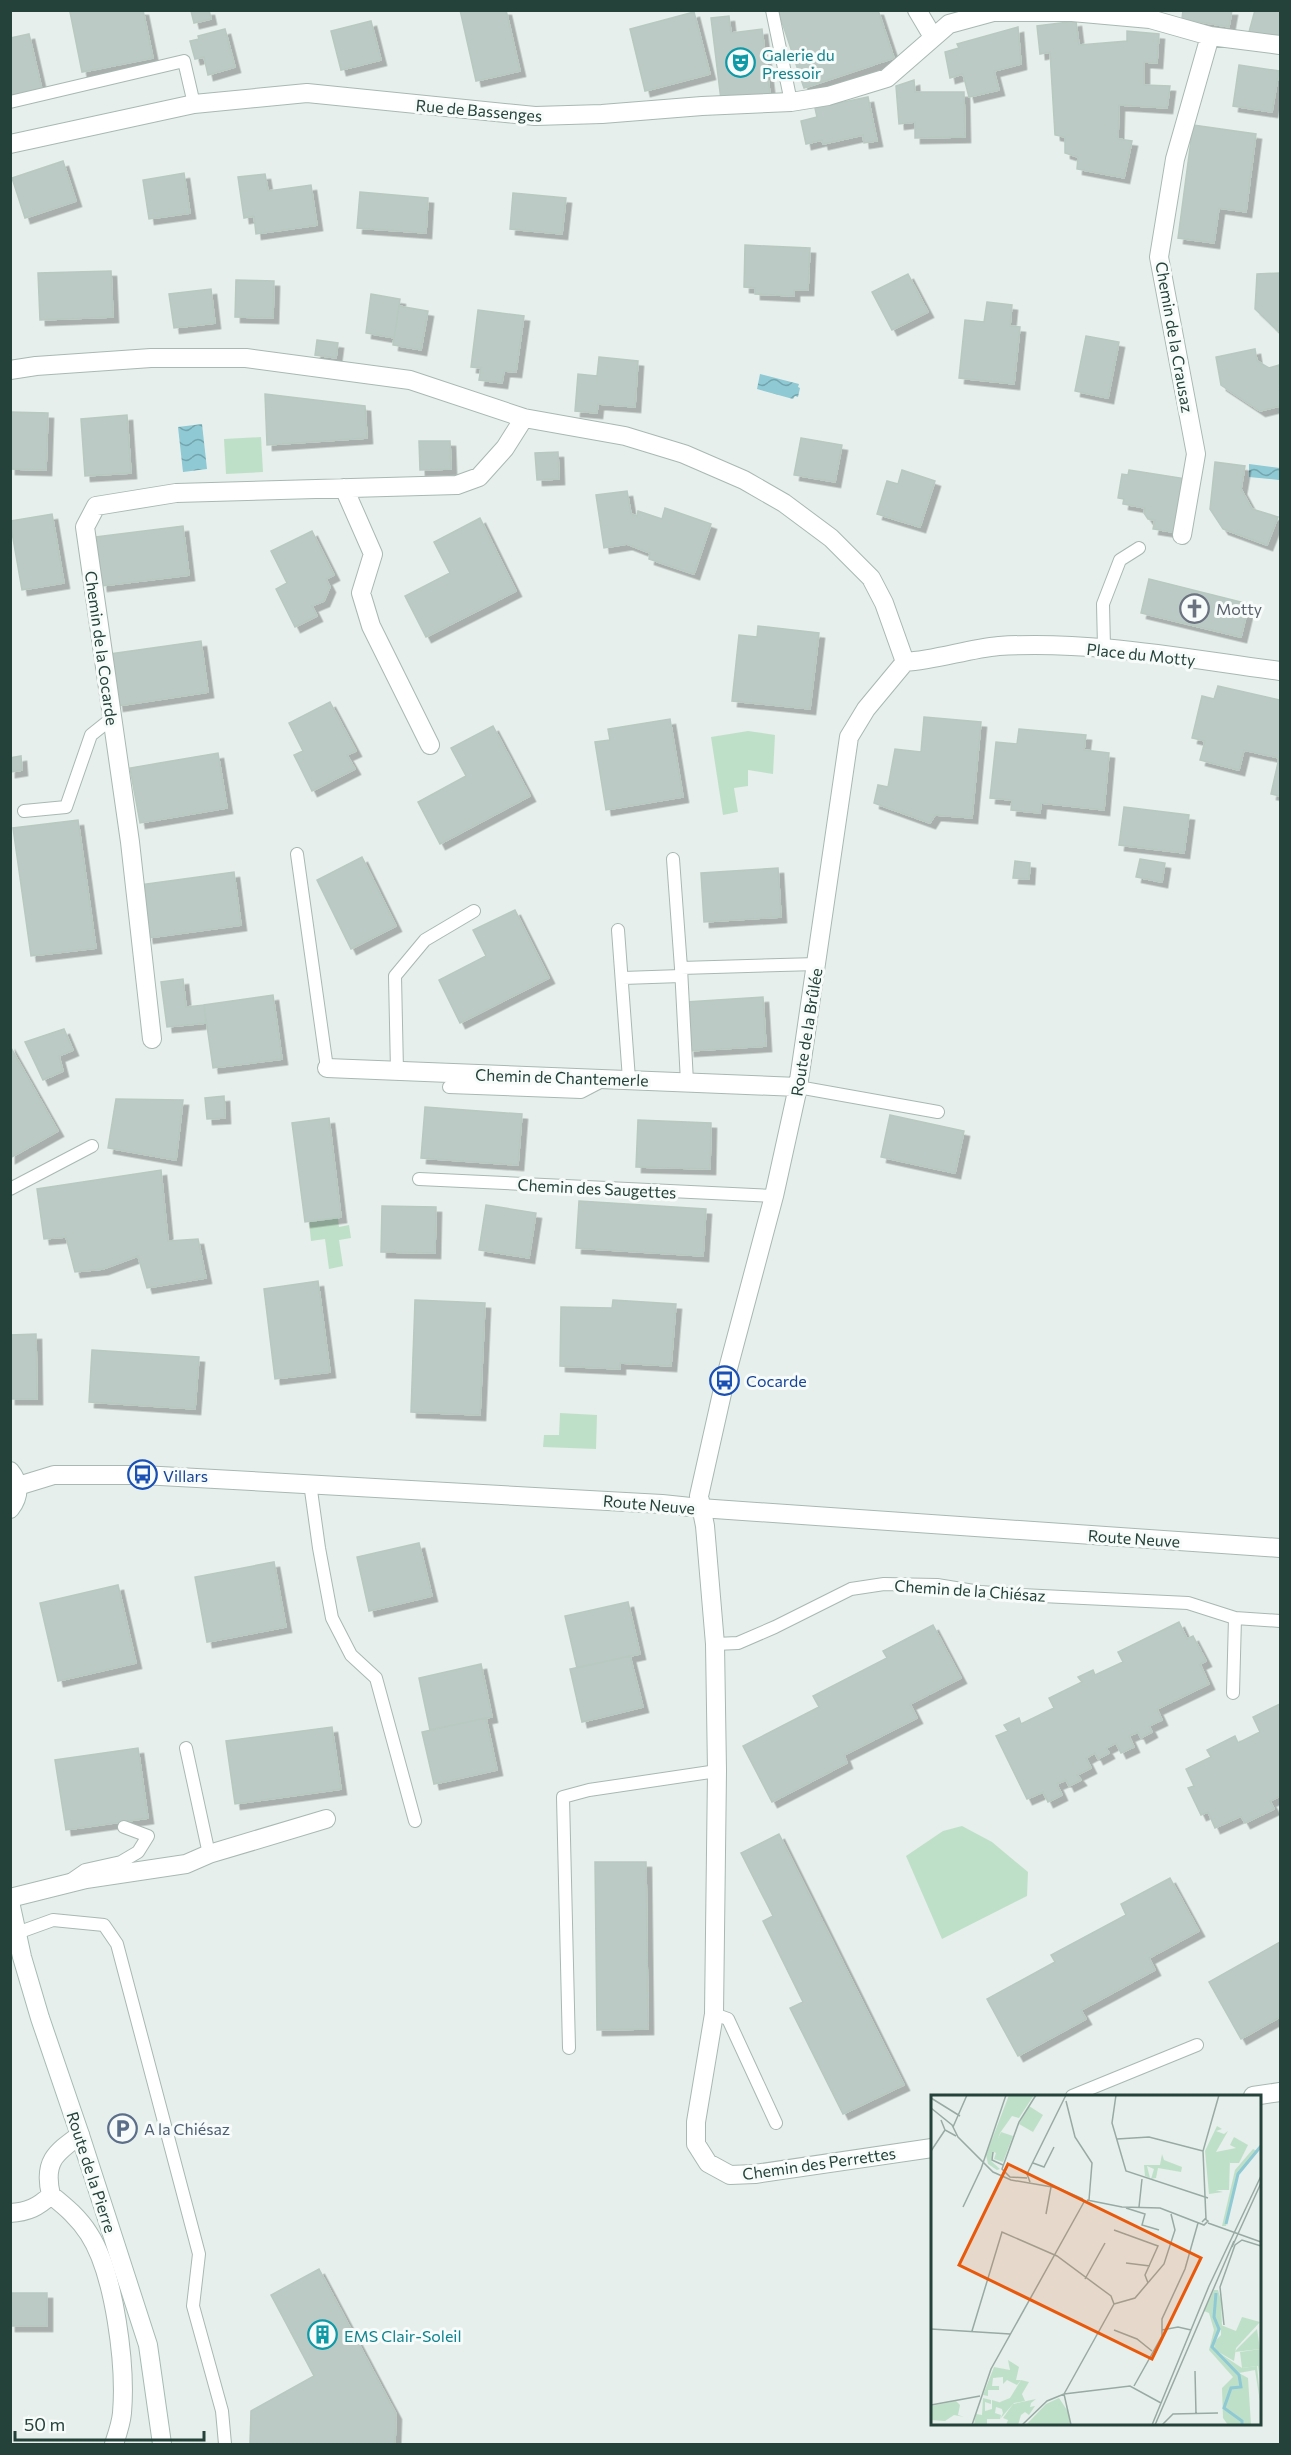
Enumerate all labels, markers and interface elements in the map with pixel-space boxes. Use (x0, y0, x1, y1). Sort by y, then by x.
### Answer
place label: Galerie du Pressoir (762, 45, 835, 82)
theatre icon: Galerie du Pressoir (725, 47, 757, 79)
street label: Rue de Bassenges (415, 95, 543, 125)
street label: Chemin de la Crausaz (1152, 260, 1198, 414)
street label: Chemin de la Cocarde (82, 570, 122, 726)
church icon: Motty (1179, 592, 1211, 624)
place label: Motty (1216, 599, 1262, 618)
street label: Place du Motty (1086, 639, 1196, 669)
street label: Route de la Brûlée (786, 967, 826, 1097)
street label: Chemin de Chantemerle (475, 1064, 649, 1090)
street label: Chemin des Saugettes (517, 1174, 677, 1202)
bus stop icon: Cocarde (709, 1364, 741, 1396)
place label: Cocarde (746, 1371, 807, 1390)
bus stop icon: Villars (126, 1459, 158, 1491)
place label: Villars (163, 1466, 208, 1485)
street label: Route Neuve (602, 1491, 696, 1517)
street label: Route Neuve (1087, 1525, 1181, 1551)
street label: Chemin de la Chiésaz (894, 1575, 1046, 1605)
inset map (931, 2095, 1261, 2425)
street label: Route de la Pierre (63, 2109, 121, 2235)
parking icon: A la Chiésaz (107, 2112, 139, 2144)
place label: A la Chiésaz (144, 2119, 230, 2138)
street label: Chemin des Perrettes (741, 2143, 897, 2183)
building icon: EMS Clair-Soleil (307, 2319, 339, 2351)
place label: EMS Clair-Soleil (344, 2326, 462, 2345)
scale bar (15, 2404, 204, 2442)
text: 50 m (24, 2413, 65, 2435)

